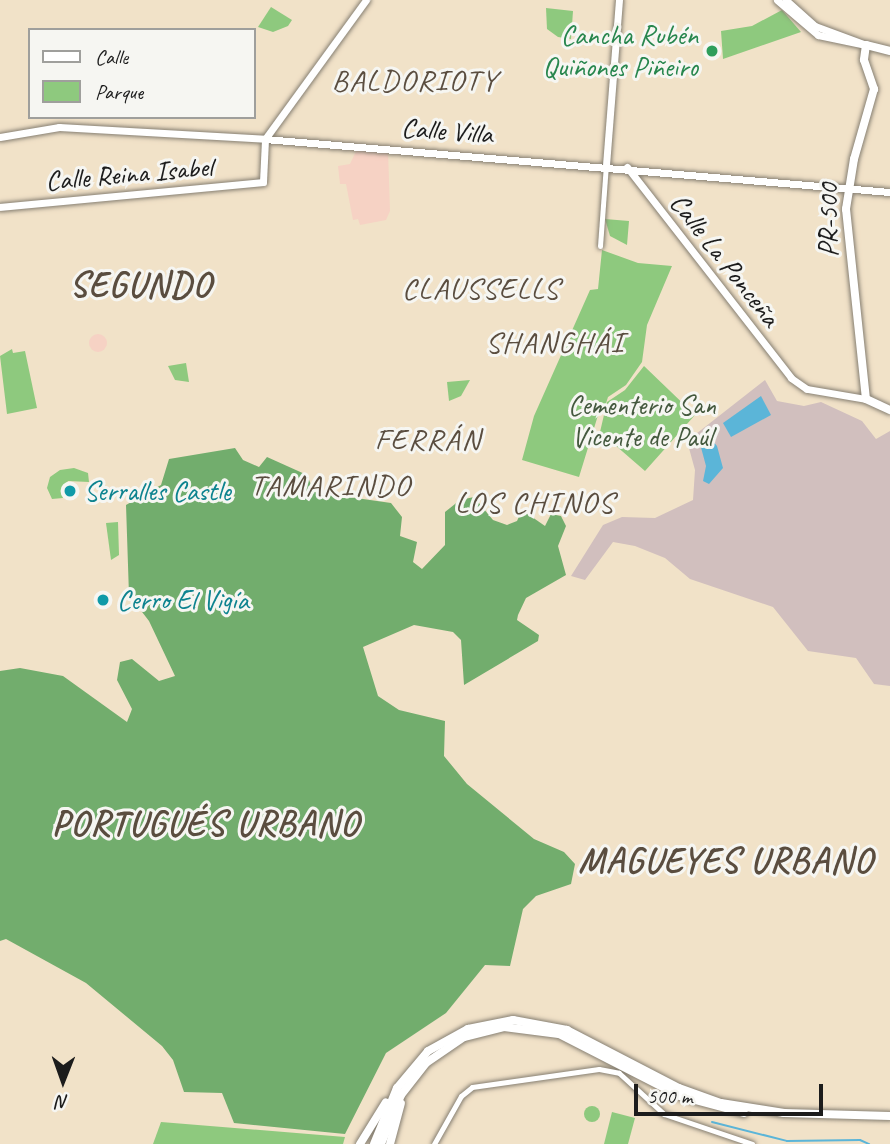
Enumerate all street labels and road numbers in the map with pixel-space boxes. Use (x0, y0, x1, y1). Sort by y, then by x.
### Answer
street label: Calle Villa (401, 111, 493, 151)
street label: Calle Reina Isabel (43, 150, 215, 198)
street label: PR-500 (811, 183, 845, 257)
street label: Calle La Ponceña (662, 187, 788, 333)

